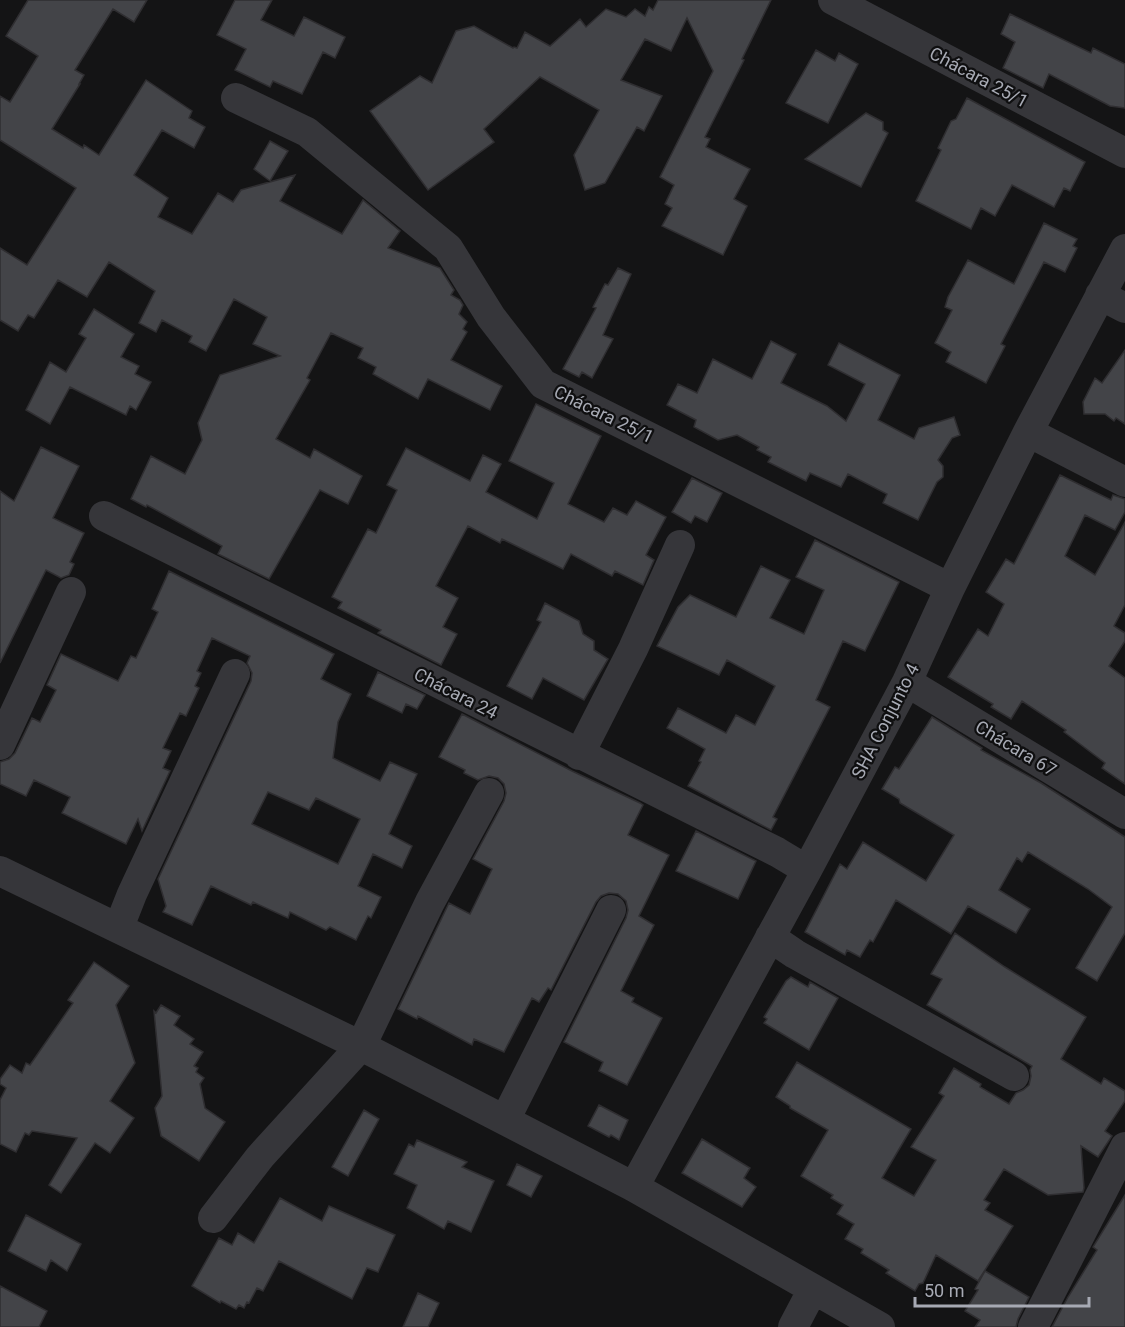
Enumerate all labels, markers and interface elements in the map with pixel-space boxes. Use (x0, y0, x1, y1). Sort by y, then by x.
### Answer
street label: Chácara 25/1 (926, 42, 1032, 112)
street label: Chácara 25/1 (551, 381, 657, 447)
street label: SHA Conjunto 4 (847, 660, 923, 782)
street label: Chácara 24 (411, 663, 501, 723)
street label: Chácara 67 (972, 716, 1060, 780)
scale bar (915, 1270, 1089, 1308)
text: 50 m (924, 1280, 964, 1301)

